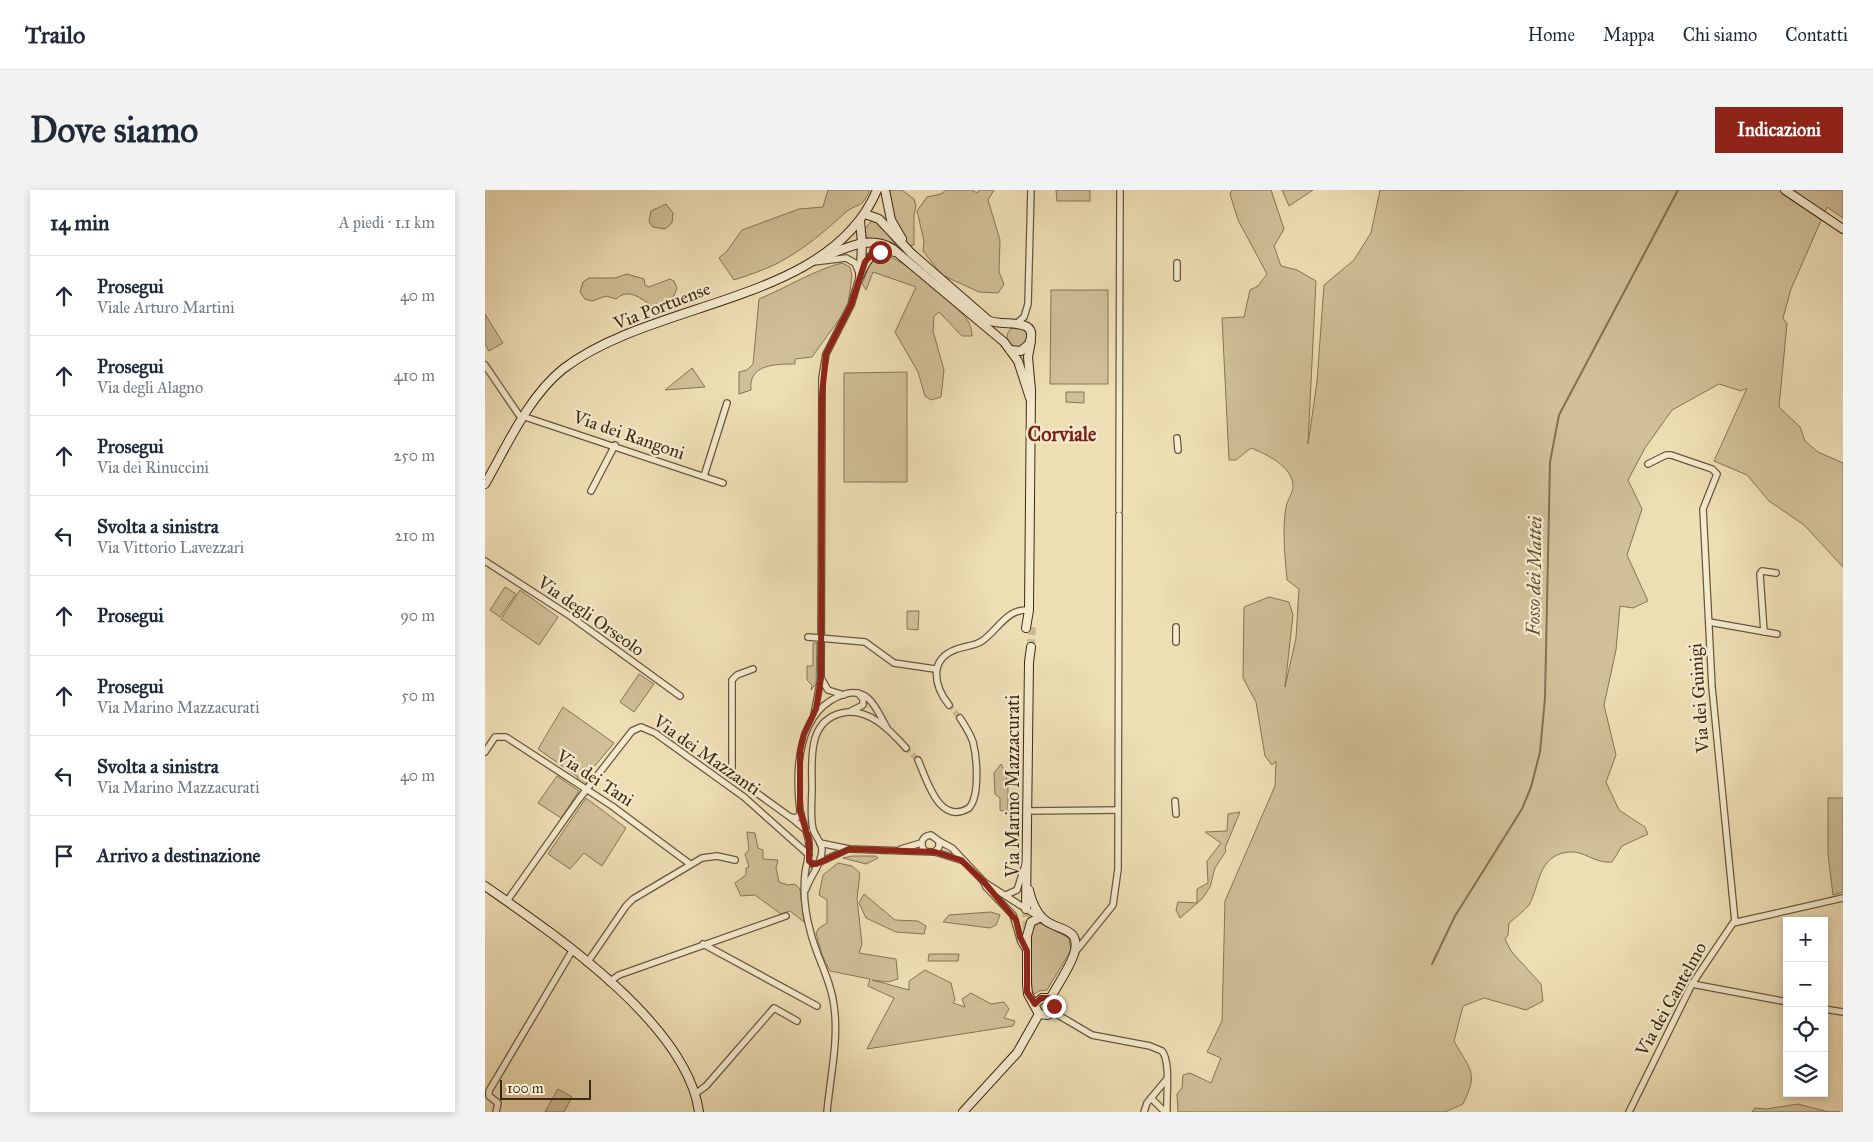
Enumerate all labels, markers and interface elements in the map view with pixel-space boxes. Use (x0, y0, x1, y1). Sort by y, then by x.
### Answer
text: Trailo (25, 20, 85, 50)
text: Home (1528, 24, 1575, 46)
text: Mappa (1603, 24, 1655, 46)
text: Chi siamo (1683, 24, 1757, 46)
text: Contatti (1785, 24, 1848, 46)
button: Indicazioni (1715, 107, 1843, 153)
text: Dove siamo (30, 109, 198, 152)
text: 14 min (50, 210, 109, 236)
text: A piedi · 1.1 km (339, 213, 435, 232)
route start (869, 241, 892, 264)
text: Prosegui (97, 275, 164, 298)
street label: Via Portuense (610, 277, 714, 335)
icon: ahead (50, 282, 78, 310)
text: 40 m (400, 286, 435, 305)
text: Viale Arturo Martini (97, 298, 235, 317)
text: Prosegui (97, 355, 164, 378)
icon: ahead (50, 362, 78, 390)
text: 410 m (394, 366, 435, 385)
text: Via degli Alagno (97, 378, 203, 397)
street label: Via dei Rangoni (569, 405, 688, 465)
district label: Corviale (1028, 422, 1097, 446)
text: Prosegui (97, 435, 164, 458)
icon: ahead (50, 442, 78, 470)
text: 250 m (394, 446, 435, 465)
text: Via dei Rinuccini (97, 458, 209, 477)
text: Svolta a sinistra (97, 515, 219, 538)
water label: Fosso dei Mattei (1521, 515, 1547, 637)
icon: left (50, 522, 78, 550)
text: 210 m (395, 526, 435, 545)
text: Via Vittorio Lavezzari (97, 538, 244, 557)
street label: Via degli Orseolo (532, 571, 649, 662)
icon: ahead (50, 602, 78, 630)
text: Prosegui (97, 604, 164, 627)
text: 90 m (400, 606, 435, 625)
street label: Via dei Guinigi (1684, 642, 1715, 755)
text: Prosegui (97, 675, 164, 698)
icon: ahead (50, 682, 78, 710)
text: 50 m (401, 686, 435, 705)
street label: Via Marino Mazzacurati (1002, 695, 1024, 878)
text: Via Marino Mazzacurati (97, 698, 260, 717)
street label: Via dei Mazzanti (648, 709, 765, 800)
street label: Via dei Tani (551, 744, 638, 811)
text: Svolta a sinistra (97, 755, 219, 778)
icon: left (50, 762, 78, 790)
text: 40 m (400, 766, 435, 785)
text: Via Marino Mazzacurati (97, 778, 260, 797)
icon: arrive (50, 842, 78, 870)
text: Arrivo a destinazione (97, 844, 260, 867)
map controls (1783, 917, 1828, 1097)
button: + (1783, 917, 1828, 962)
street label: Via dei Cantelmo (1630, 938, 1711, 1061)
button: − (1783, 962, 1828, 1007)
route end (1043, 995, 1066, 1018)
button: locate (1783, 1007, 1828, 1052)
button: layers (1783, 1052, 1828, 1097)
scale bar (500, 1077, 591, 1100)
text: 100 m (507, 1080, 544, 1097)

